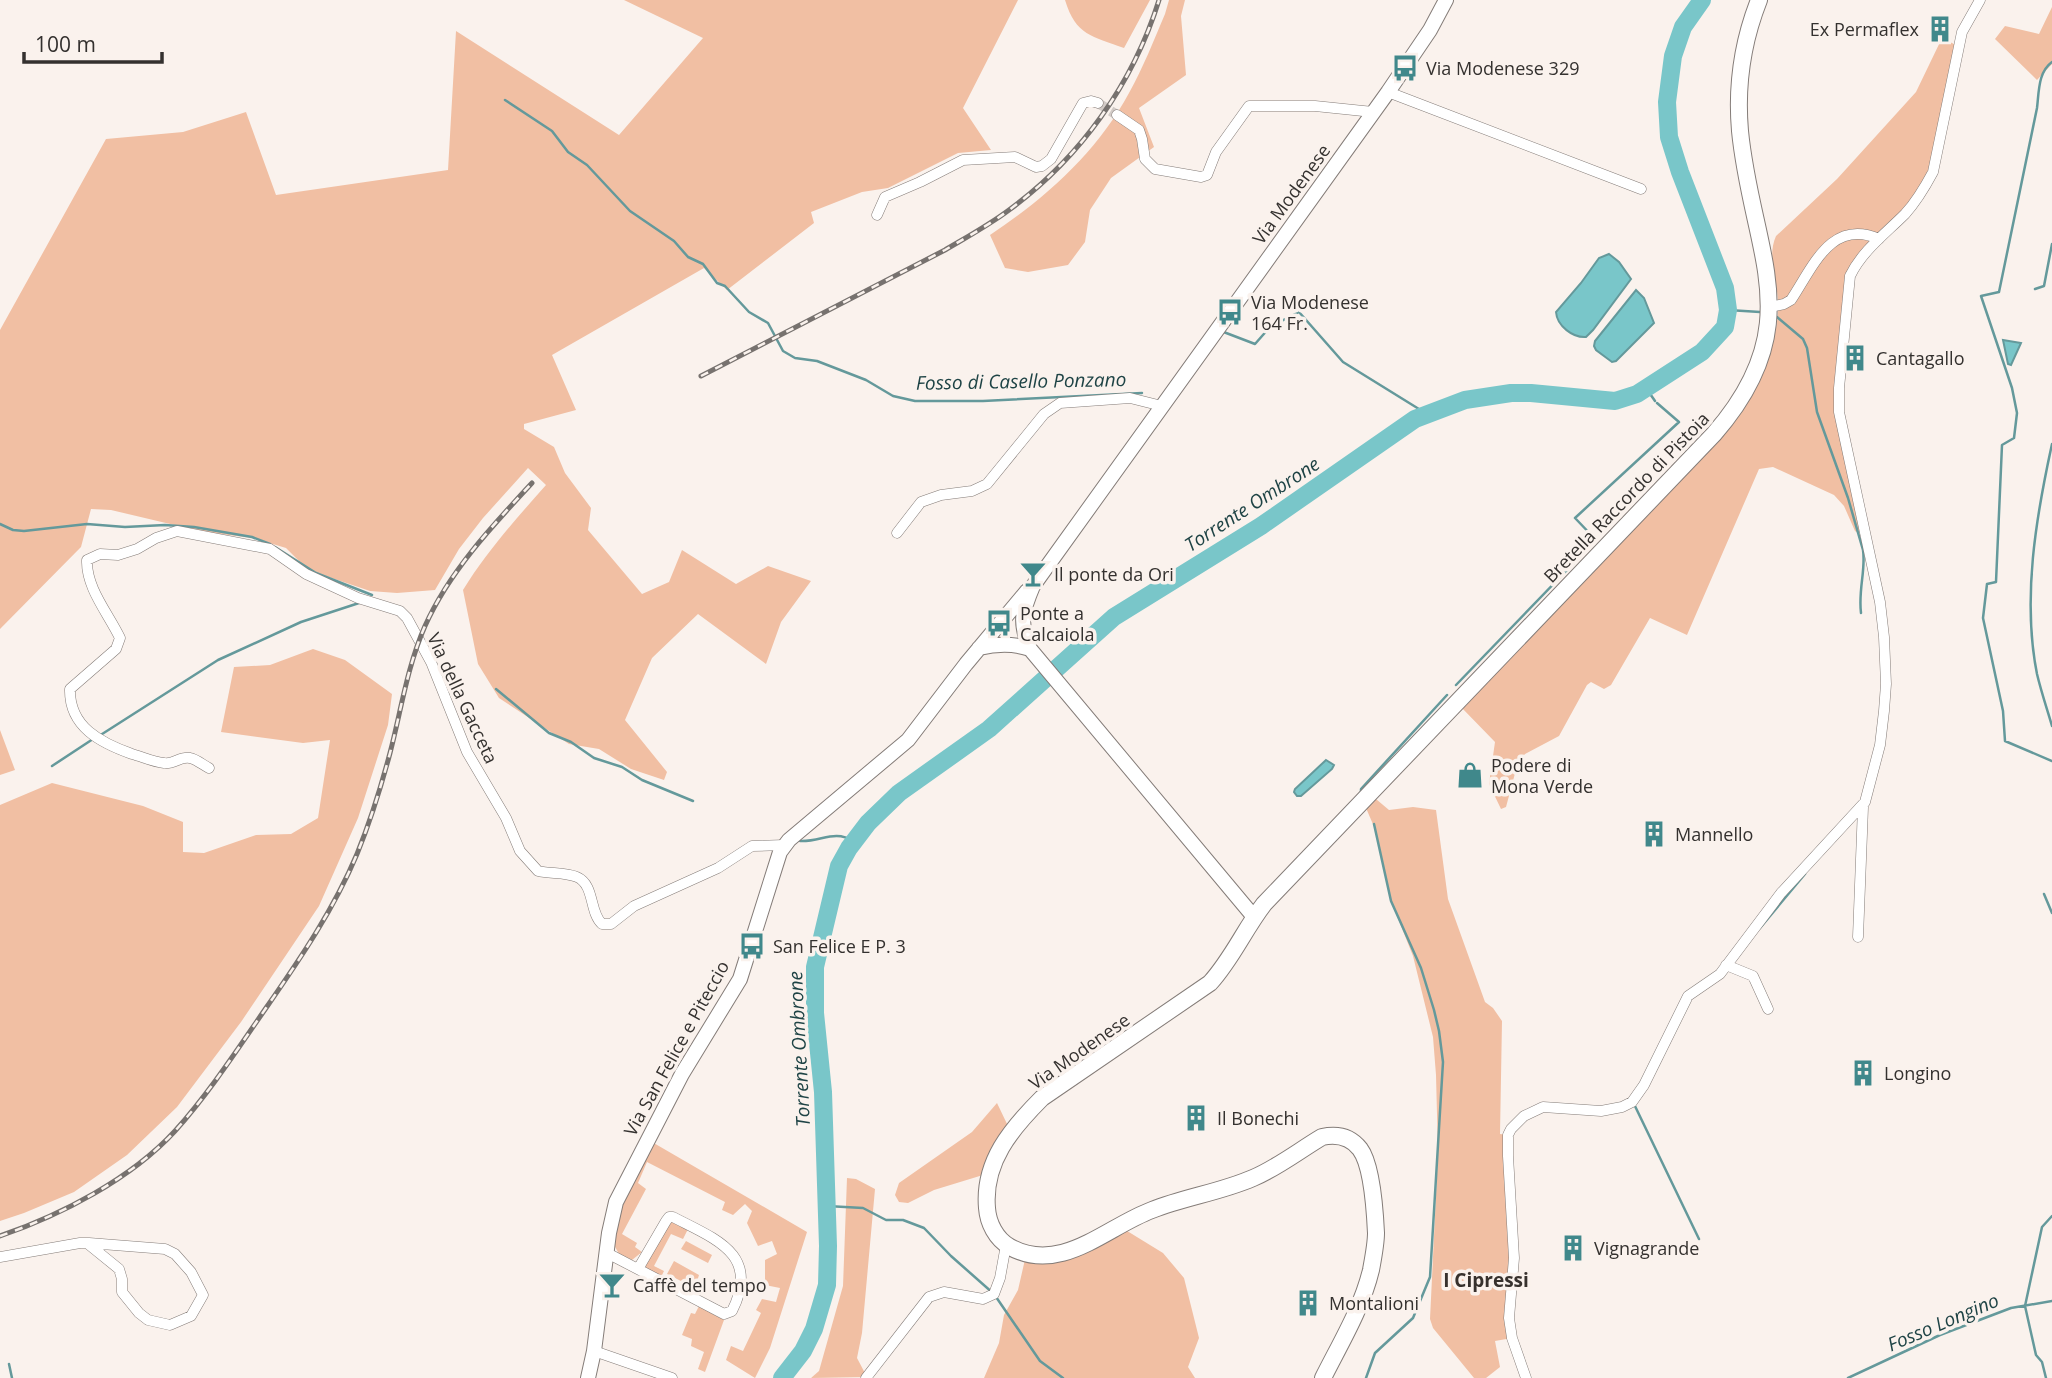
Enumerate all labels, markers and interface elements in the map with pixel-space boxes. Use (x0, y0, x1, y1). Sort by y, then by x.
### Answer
building icon: Ex Permaflex (1925, 14, 1955, 44)
place label: Ex Permaflex (1810, 17, 1920, 41)
scale bar (24, 21, 163, 65)
text: 100 m (35, 30, 96, 58)
bus stop icon: Via Modenese 329 (1390, 53, 1420, 83)
place label: Via Modenese 329 (1426, 56, 1579, 80)
street label: Via Modenese (1247, 139, 1335, 249)
place label: Via Modenese 164 Fr. (1251, 290, 1369, 335)
bus stop icon: Via Modenese 164 Fr. (1215, 297, 1245, 327)
building icon: Cantagallo (1840, 343, 1870, 373)
place label: Cantagallo (1876, 346, 1965, 370)
water label: Fosso di Casello Ponzano (916, 366, 1126, 396)
street label: Bretella Raccordo di Pistoia (1538, 407, 1714, 587)
water label: Torrente Ombrone (1179, 451, 1325, 557)
bar icon: Il ponte da Ori (1018, 559, 1048, 589)
place label: Il ponte da Ori (1054, 562, 1174, 586)
place label: Ponte a Calcaiola (1020, 601, 1094, 646)
bus stop icon: Ponte a Calcaiola (984, 608, 1014, 638)
street label: Via della Gacceta (422, 629, 504, 767)
place label: Podere di Mona Verde (1491, 753, 1593, 798)
shop icon: Podere di Mona Verde (1455, 760, 1485, 790)
building icon: Mannello (1639, 819, 1669, 849)
place label: Mannello (1675, 822, 1753, 846)
bus stop icon: San Felice E P. 3 (737, 931, 767, 961)
place label: San Felice E P. 3 (773, 934, 906, 958)
street label: Via San Felice e Piteccio (618, 956, 734, 1140)
water label: Torrente Ombrone (782, 970, 816, 1128)
street label: Via Modenese (1024, 1007, 1134, 1095)
building icon: Longino (1848, 1058, 1878, 1088)
place label: Longino (1884, 1061, 1951, 1085)
building icon: Il Bonechi (1181, 1103, 1211, 1133)
place label: Il Bonechi (1217, 1106, 1299, 1130)
building icon: Vignagrande (1558, 1233, 1588, 1263)
place label: Vignagrande (1594, 1236, 1699, 1260)
district label: I Cipressi (1443, 1267, 1529, 1293)
bar icon: Caffè del tempo (597, 1270, 627, 1300)
place label: Caffè del tempo (633, 1273, 767, 1297)
water label: Fosso Longino (1883, 1287, 2003, 1357)
building icon: Montalioni (1293, 1288, 1323, 1318)
place label: Montalioni (1329, 1291, 1419, 1315)

